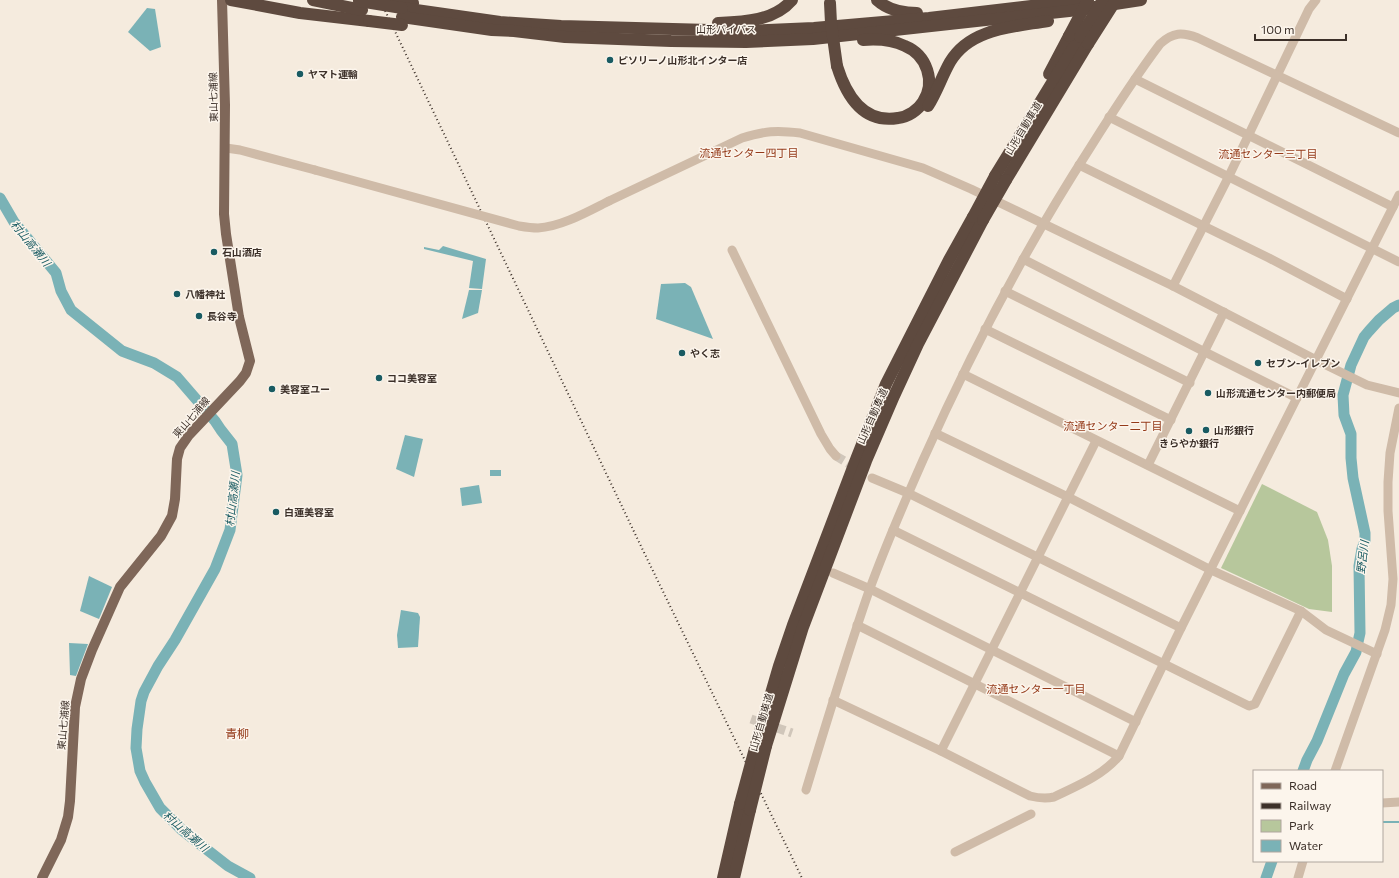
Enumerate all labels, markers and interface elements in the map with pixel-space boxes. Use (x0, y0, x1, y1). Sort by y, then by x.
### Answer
scale bar (1255, 16, 1346, 42)
text: 100 m (1261, 22, 1295, 36)
street label: 山形バイパス (696, 23, 756, 35)
place label: ピソリーノ山形北インター店 (618, 54, 747, 66)
marker: ピソリーノ山形北インター店 (605, 55, 615, 65)
place label: ヤマト運輸 (308, 68, 358, 80)
marker: ヤマト運輸 (295, 69, 305, 79)
street label: 東山七浦線 (207, 72, 219, 122)
street label: 山形自動車道 (1002, 99, 1044, 157)
district label: 流通センター四丁目 (700, 146, 799, 159)
district label: 流通センター三丁目 (1219, 147, 1318, 160)
water label: 村山高瀬川 (9, 218, 54, 269)
place label: 石山酒店 (222, 246, 262, 258)
marker: 石山酒店 (209, 247, 219, 257)
place label: 八幡神社 (185, 288, 226, 300)
marker: 八幡神社 (172, 289, 182, 299)
place label: 長谷寺 (207, 310, 237, 322)
marker: 長谷寺 (194, 311, 204, 321)
place label: やく志 (690, 347, 720, 359)
marker: やく志 (677, 348, 687, 358)
place label: セブン-イレブン (1266, 357, 1340, 369)
marker: セブン-イレブン (1253, 358, 1263, 368)
place label: ココ美容室 (387, 372, 437, 384)
marker: ココ美容室 (374, 373, 384, 383)
place label: 美容室ユー (280, 383, 330, 395)
marker: 美容室ユー (267, 384, 277, 394)
street label: 山形自動車道 (854, 386, 890, 446)
place label: 山形流通センター内郵便局 (1216, 387, 1336, 399)
marker: 山形流通センター内郵便局 (1203, 388, 1213, 398)
street label: 東山七浦線 (170, 394, 212, 440)
district label: 流通センター二丁目 (1064, 419, 1163, 432)
place label: 山形銀行 (1214, 424, 1254, 436)
marker: 山形銀行 (1201, 425, 1211, 435)
marker: きらやか銀行 (1184, 426, 1194, 436)
place label: きらやか銀行 (1159, 437, 1219, 449)
water label: 村山高瀬川 (223, 470, 241, 527)
place label: 白蓮美容室 (284, 506, 334, 518)
marker: 白蓮美容室 (271, 507, 281, 517)
water label: 野呂川 (1354, 539, 1371, 574)
district label: 流通センター一丁目 (987, 682, 1086, 695)
street label: 山形自動車道 (747, 692, 775, 752)
street label: 東山七浦線 (55, 700, 71, 750)
district label: 青柳 (225, 726, 249, 740)
legend (1253, 770, 1383, 862)
text: Road (1289, 778, 1317, 792)
text: Railway (1289, 798, 1331, 812)
water label: 村山高瀬川 (161, 808, 212, 855)
text: Park (1289, 818, 1315, 832)
text: Water (1289, 838, 1323, 852)

